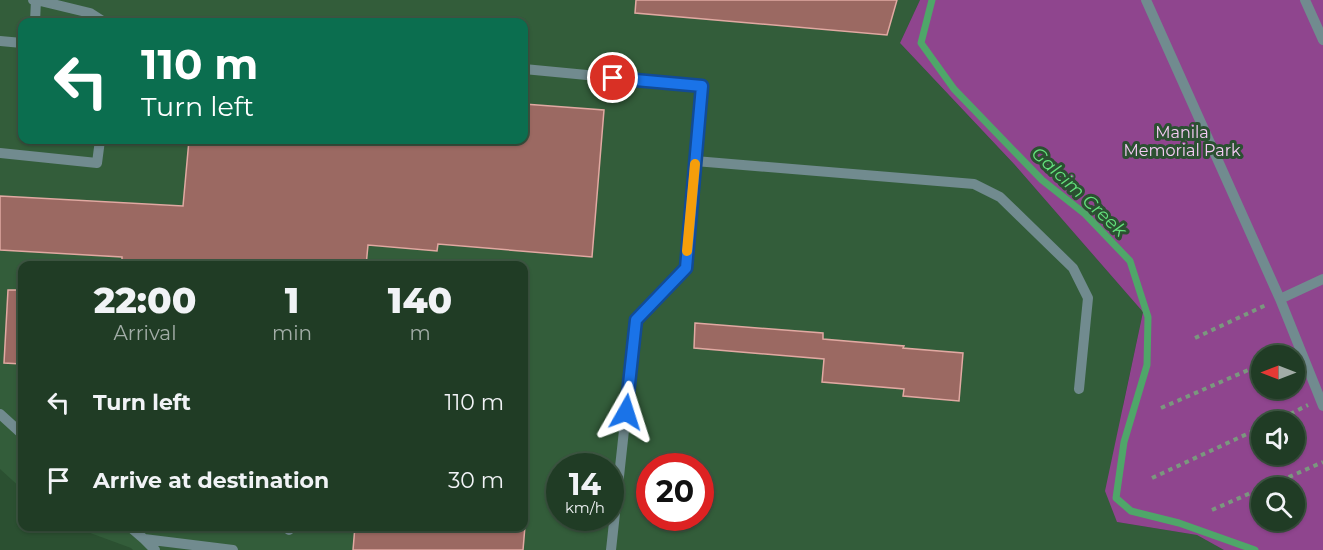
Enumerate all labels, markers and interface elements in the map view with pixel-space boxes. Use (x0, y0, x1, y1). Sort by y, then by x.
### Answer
text: 110 m (141, 38, 258, 90)
icon: left (42, 42, 120, 120)
pin (587, 52, 638, 103)
icon: arrive (596, 61, 629, 94)
text: Turn left (141, 90, 254, 123)
park label: Manila Memorial Park (1123, 123, 1241, 160)
water label: Galcim Creek (1027, 142, 1132, 243)
text: 22:00 (94, 278, 196, 322)
text: 1 (285, 278, 299, 322)
text: 140 (388, 278, 452, 322)
text: Arrival (113, 321, 177, 345)
text: min (272, 321, 312, 345)
text: m (409, 321, 431, 345)
north arrow (1251, 345, 1305, 399)
map controls (1251, 345, 1305, 531)
position arrow (594, 380, 658, 444)
icon: left (42, 386, 75, 419)
text: Turn left (93, 389, 191, 416)
text: 110 m (444, 389, 504, 416)
button: sound (1251, 411, 1305, 465)
speed limit sign: 20 (636, 453, 714, 531)
icon: arrive (42, 464, 75, 497)
text: 14 (569, 466, 601, 503)
text: Arrive at destination (93, 467, 329, 494)
text: 30 m (448, 467, 504, 494)
button: search (1251, 477, 1305, 531)
text: km/h (565, 498, 605, 517)

